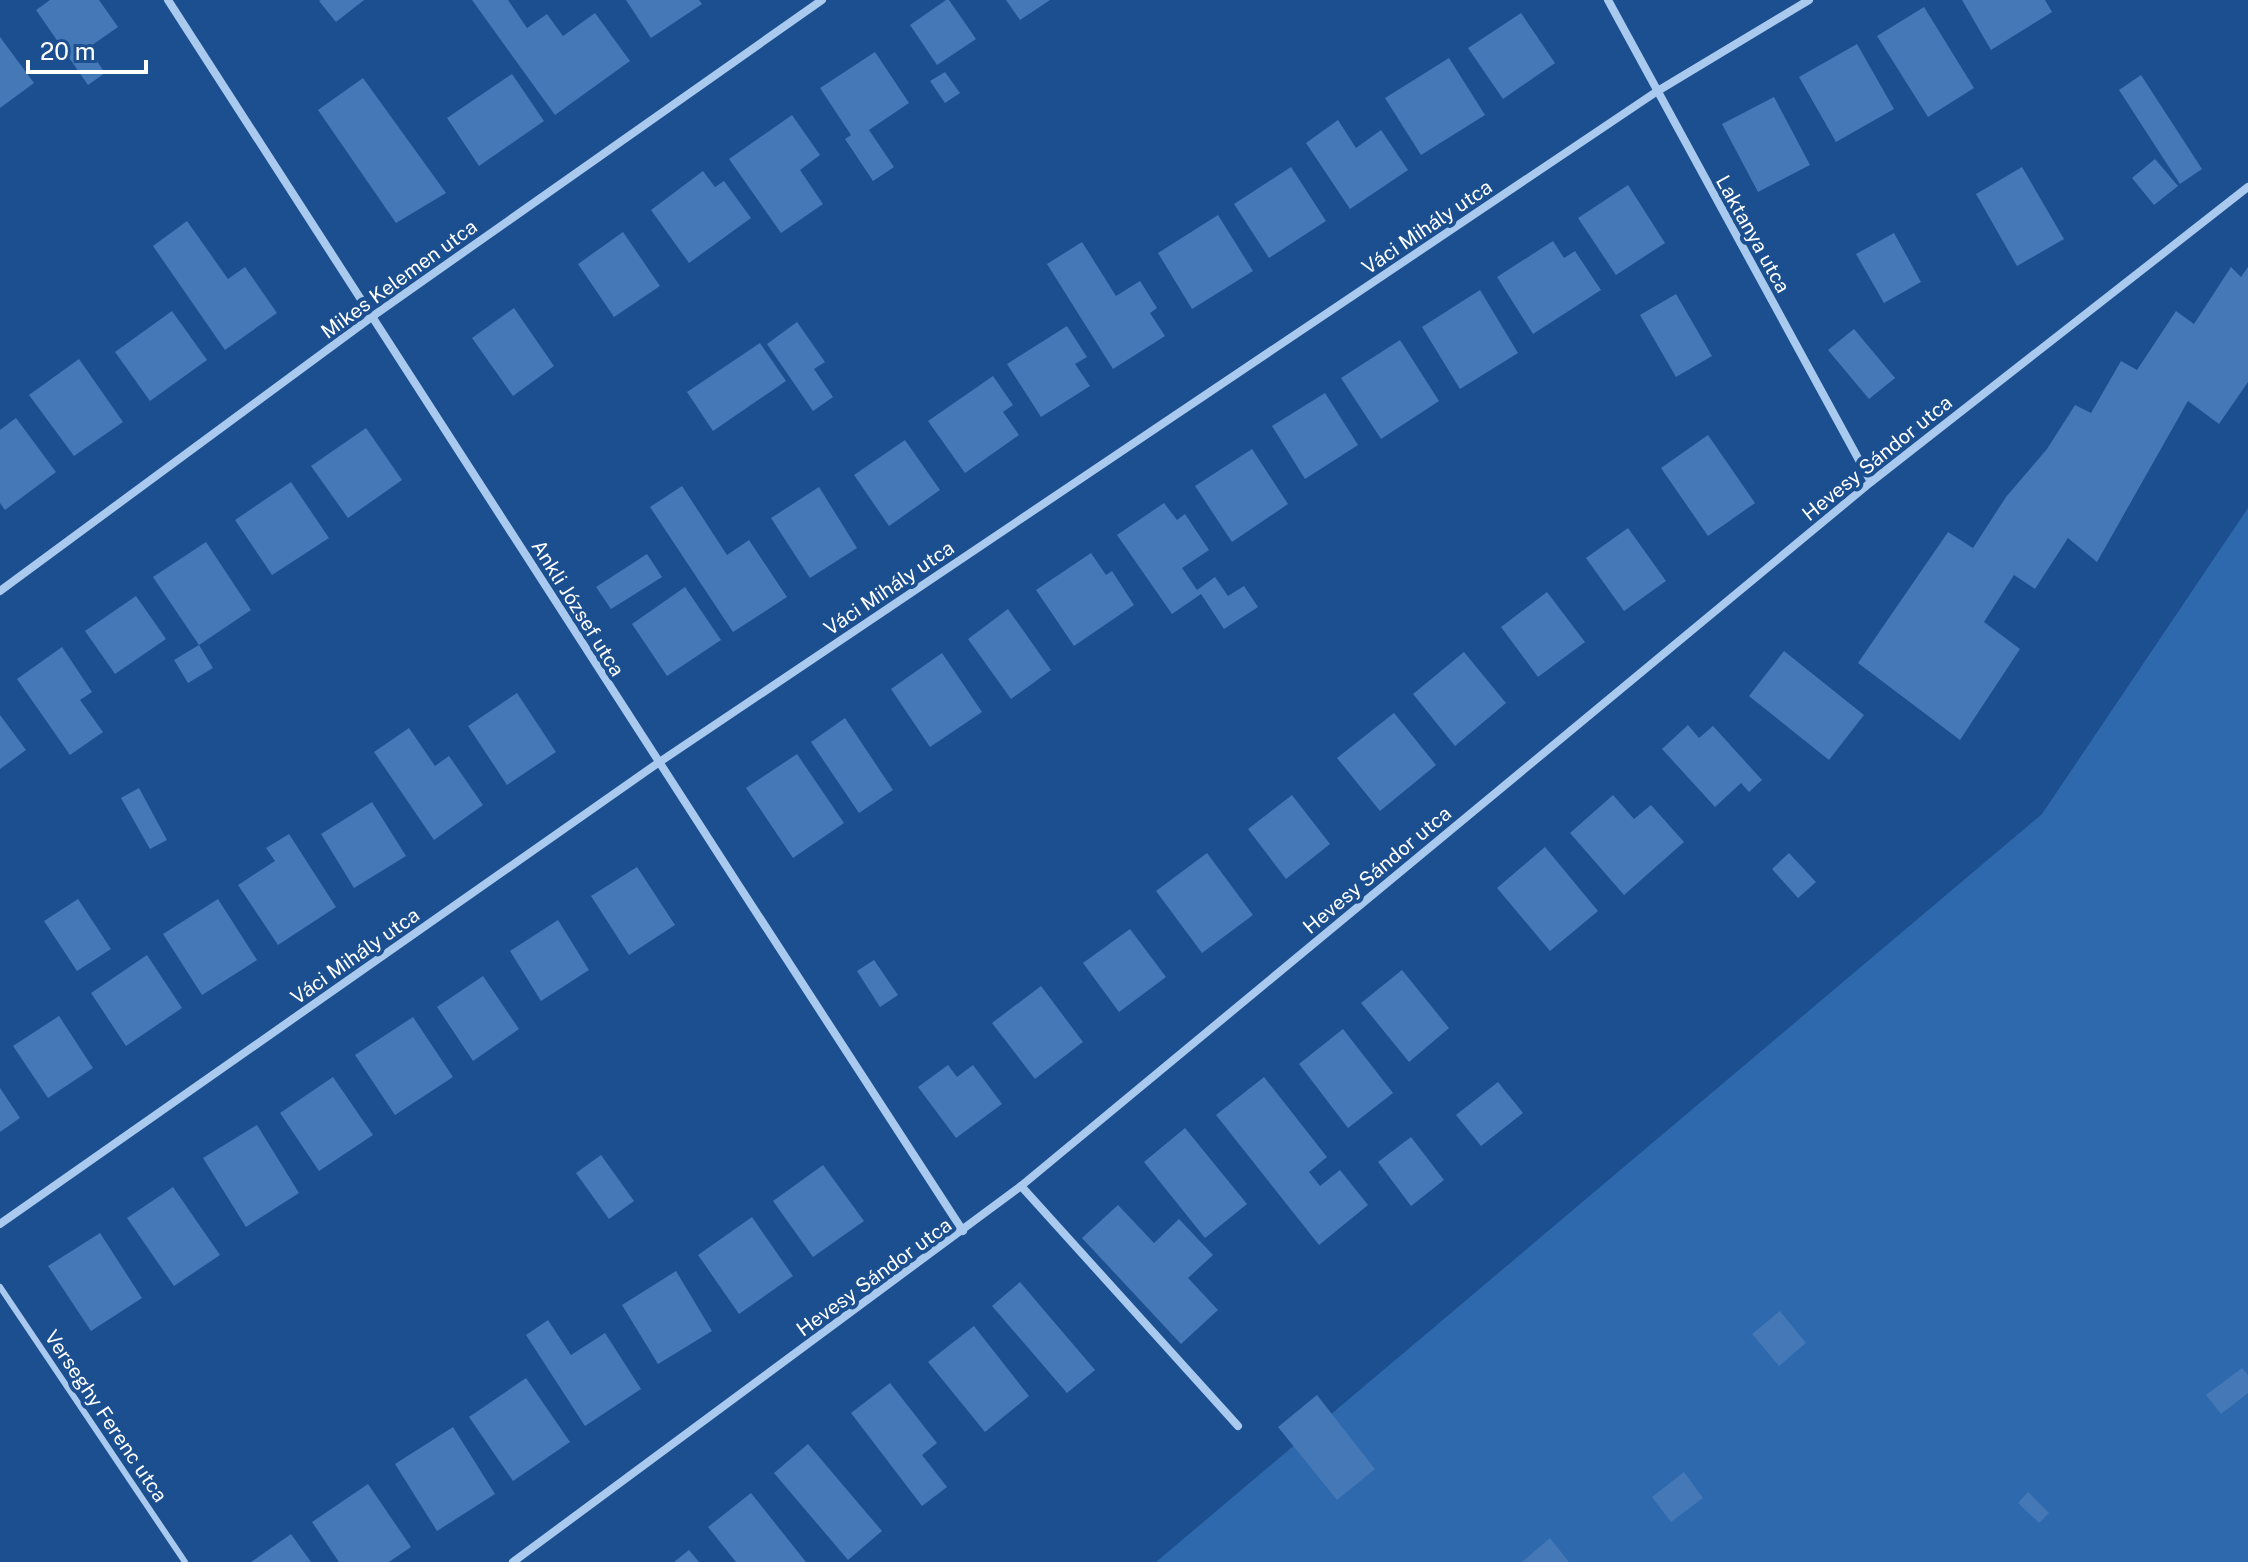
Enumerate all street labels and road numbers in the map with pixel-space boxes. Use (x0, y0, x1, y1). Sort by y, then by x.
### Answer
street label: Laktanya utca (1711, 171, 1795, 297)
street label: Váci Mihály utca (1357, 175, 1497, 279)
street label: Mikes Kelemen utca (316, 214, 482, 344)
street label: Hevesy Sándor utca (1797, 390, 1957, 526)
street label: Ankli József utca (526, 535, 630, 681)
street label: Váci Mihály utca (819, 536, 959, 640)
street label: Hevesy Sándor utca (1298, 801, 1456, 939)
street label: Váci Mihály utca (286, 903, 424, 1009)
street label: Hevesy Sándor utca (792, 1213, 956, 1341)
street label: Verseghy Ferenc utca (40, 1326, 172, 1506)

